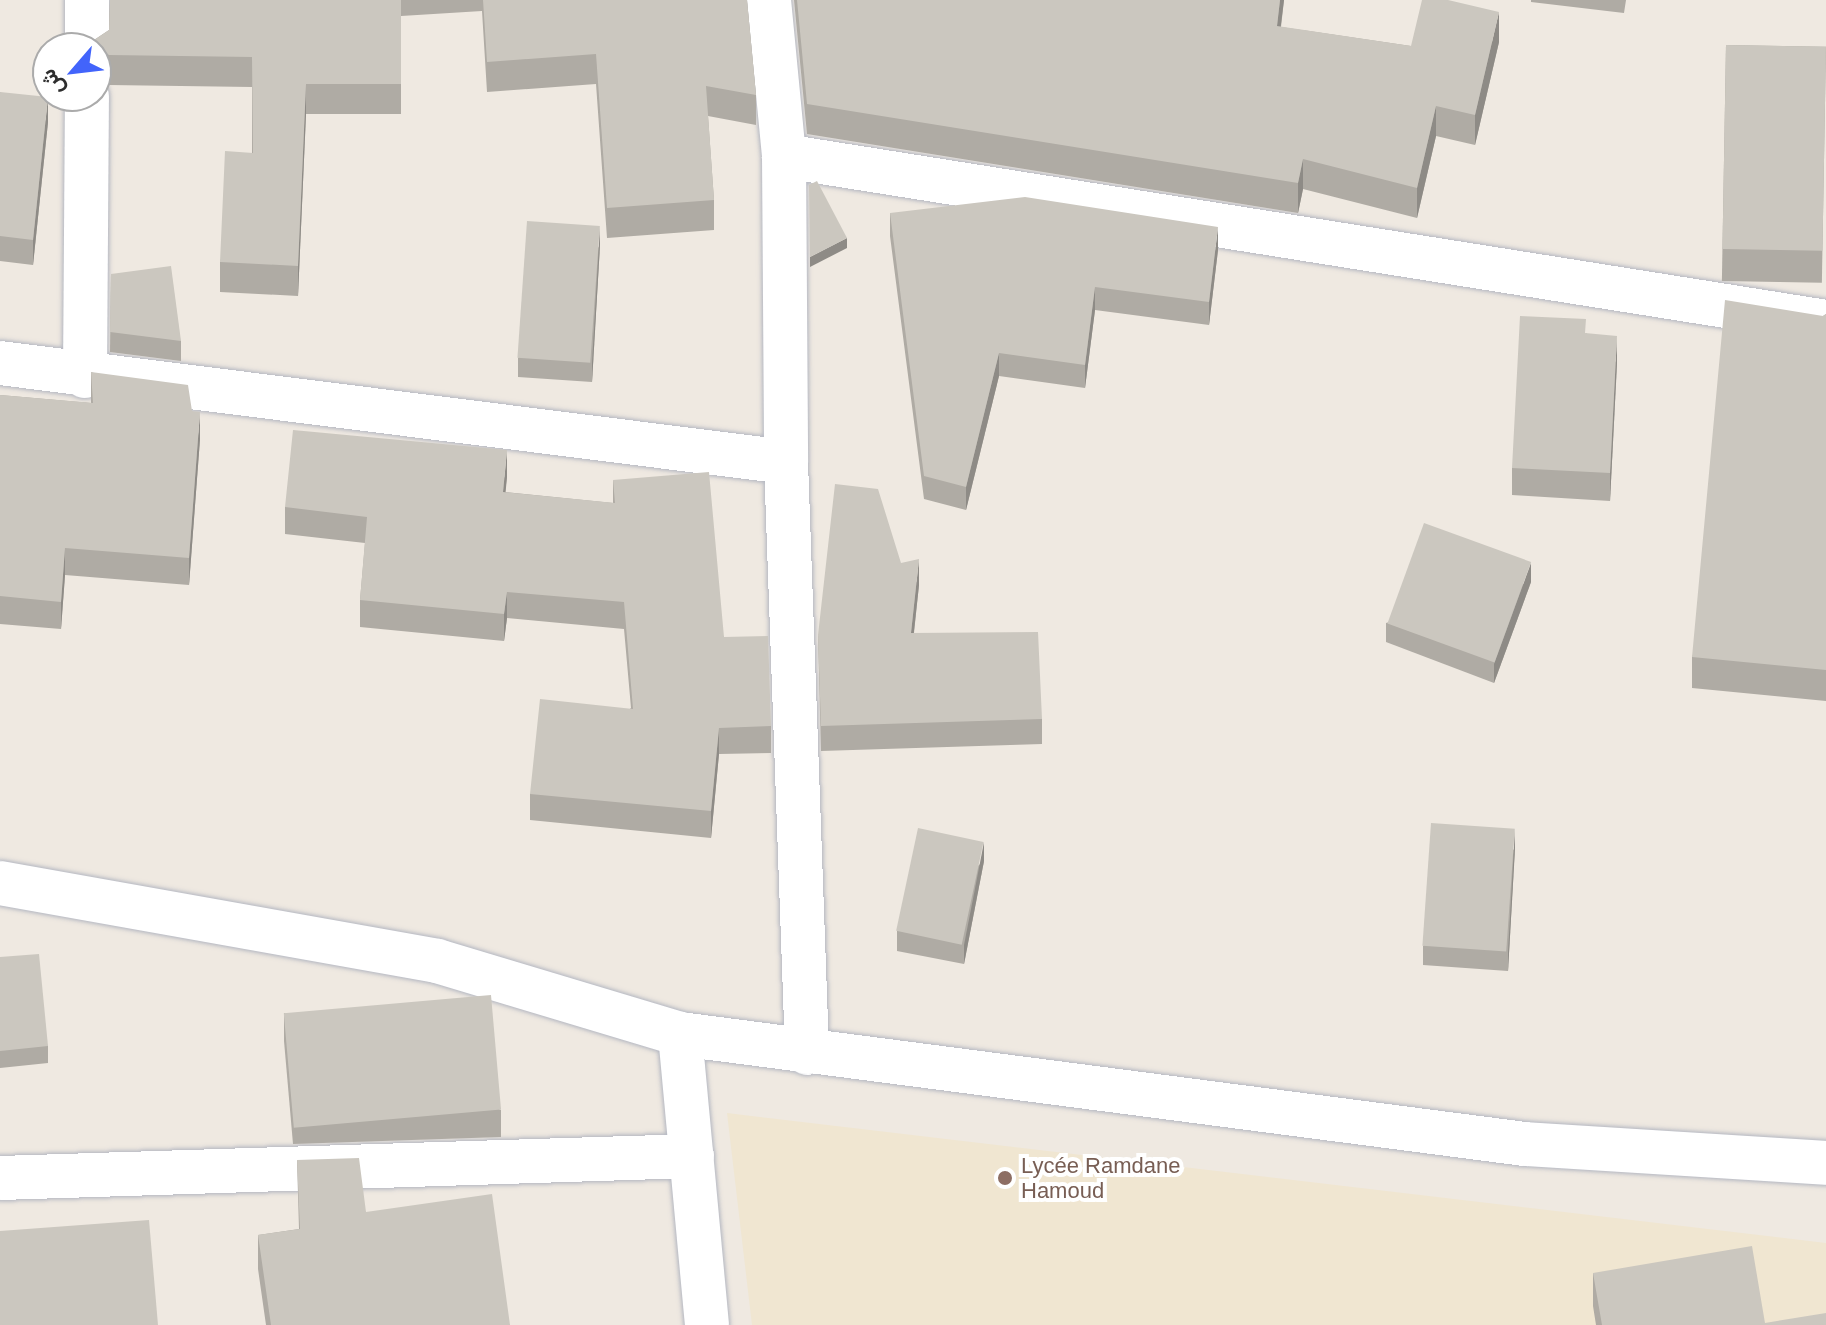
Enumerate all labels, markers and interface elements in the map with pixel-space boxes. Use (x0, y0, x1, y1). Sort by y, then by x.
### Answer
north arrow (32, 32, 112, 112)
text: ش (35, 65, 69, 100)
place label: Lycée Ramdane Hamoud (1021, 1152, 1180, 1204)
marker: Lycée Ramdane Hamoud (996, 1169, 1014, 1187)

